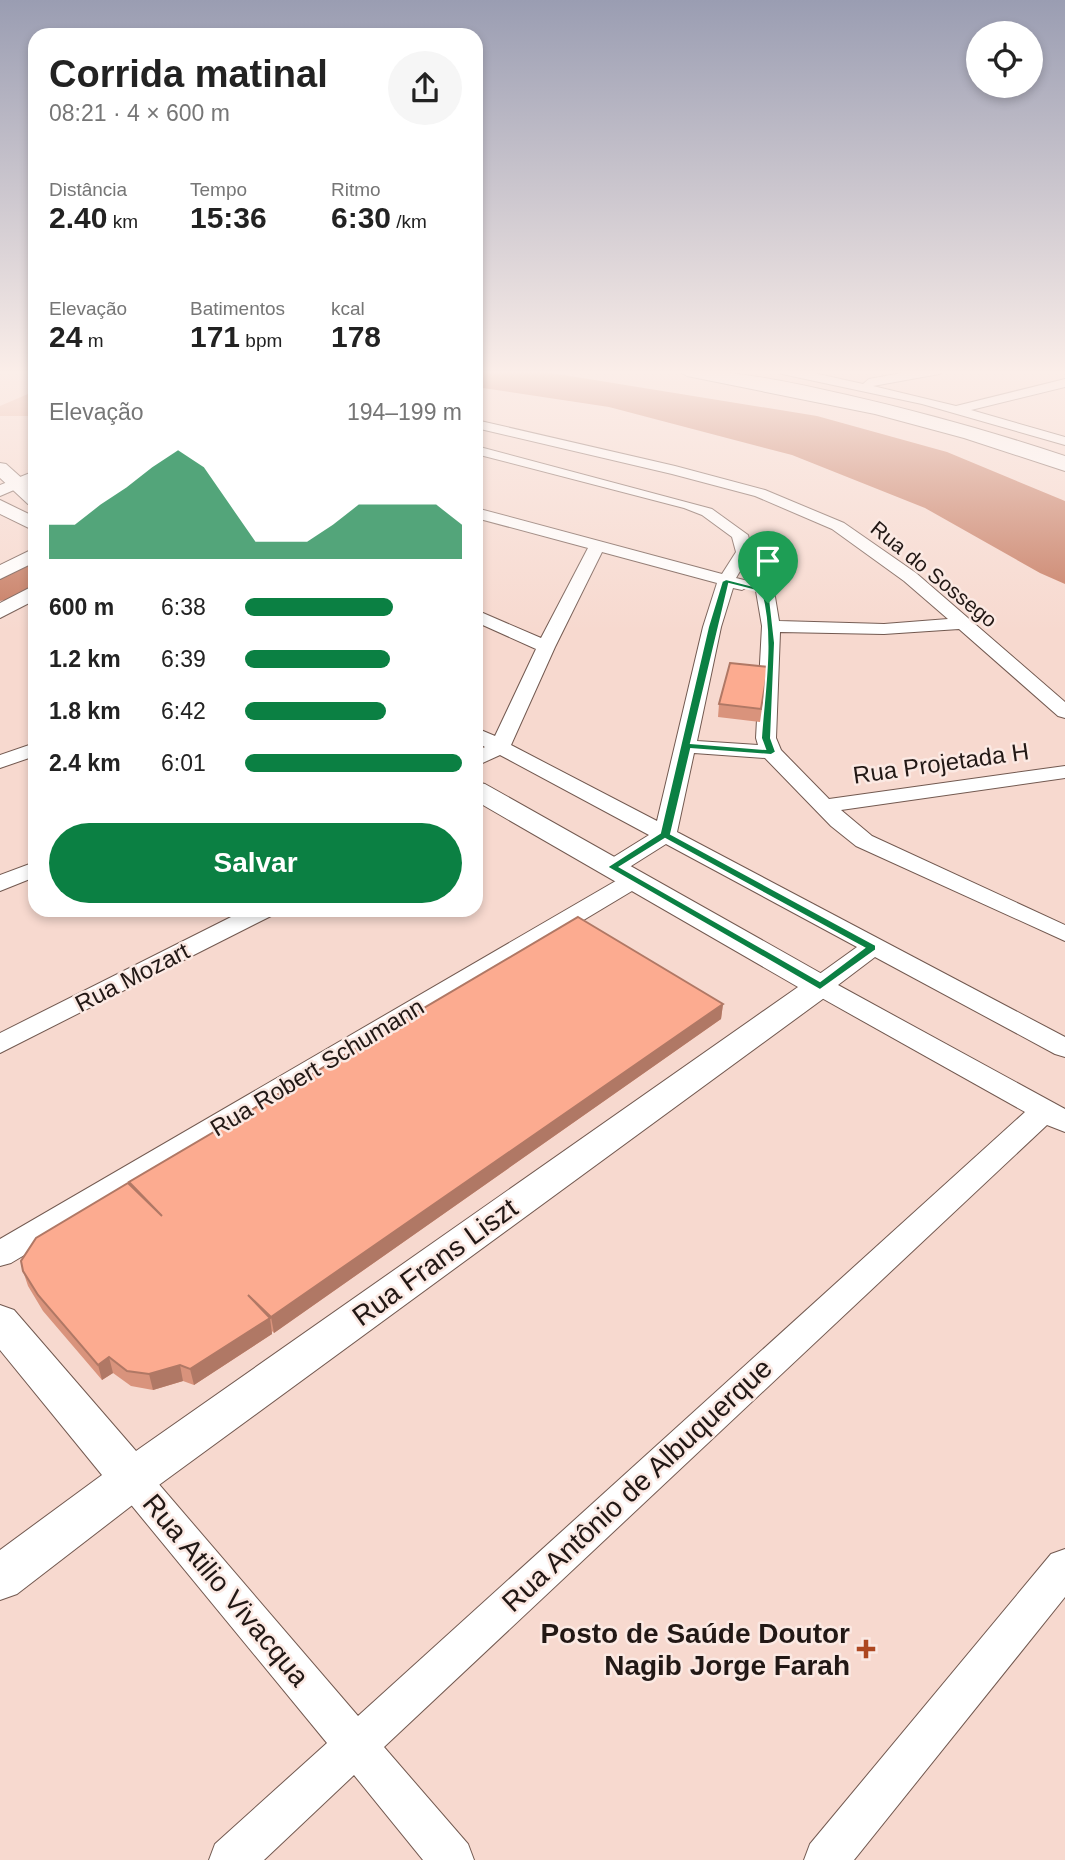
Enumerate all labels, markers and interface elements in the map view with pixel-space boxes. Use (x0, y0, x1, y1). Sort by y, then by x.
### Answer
map controls (966, 21, 1043, 98)
button: locate (966, 21, 1043, 98)
button: share (388, 51, 462, 125)
text: Corrida matinal (49, 53, 328, 95)
text: 08:21 · 4 × 600 m (49, 100, 230, 126)
text: Distância (49, 179, 127, 200)
text: Tempo (190, 179, 247, 200)
text: Ritmo (331, 179, 381, 200)
text: 2.40 (49, 201, 107, 234)
text: 15:36 (190, 201, 267, 234)
text: 6:30 (331, 201, 391, 234)
text: km (107, 211, 138, 232)
text: /km (391, 211, 427, 232)
text: Elevação (49, 298, 127, 319)
text: Batimentos (190, 298, 285, 319)
text: kcal (331, 298, 365, 319)
text: 24 (49, 320, 82, 353)
text: 171 (190, 320, 240, 353)
text: 178 (331, 320, 381, 353)
text: m (82, 330, 103, 351)
text: bpm (240, 330, 282, 351)
text: Elevação (49, 399, 144, 425)
text: 194–199 m (347, 399, 462, 425)
street label: Rua do Sossego (866, 516, 1002, 632)
pin (738, 531, 798, 603)
icon: arrive (749, 542, 787, 580)
text: 600 m (49, 594, 114, 620)
text: 6:38 (161, 594, 206, 620)
text: 1.2 km (49, 646, 121, 672)
text: 6:39 (161, 646, 206, 672)
text: 1.8 km (49, 698, 121, 724)
text: 6:42 (161, 698, 206, 724)
street label: Rua Projetada H (851, 737, 1031, 789)
text: 2.4 km (49, 750, 121, 776)
text: 6:01 (161, 750, 206, 776)
button: Salvar (49, 823, 462, 903)
street label: Rua Mozart (71, 937, 194, 1017)
street label: Rua Robert Schumann (205, 993, 429, 1141)
street label: Rua Frans Liszt (347, 1192, 524, 1332)
street label: Rua Antônio de Albuquerque (496, 1352, 778, 1618)
street label: Rua Atilio Vivacqua (137, 1488, 316, 1693)
place label: Posto de Saúde Doutor Nagib Jorge Farah (540, 1618, 850, 1681)
marker: Posto de Saúde Doutor Nagib Jorge Farah (856, 1639, 876, 1659)

